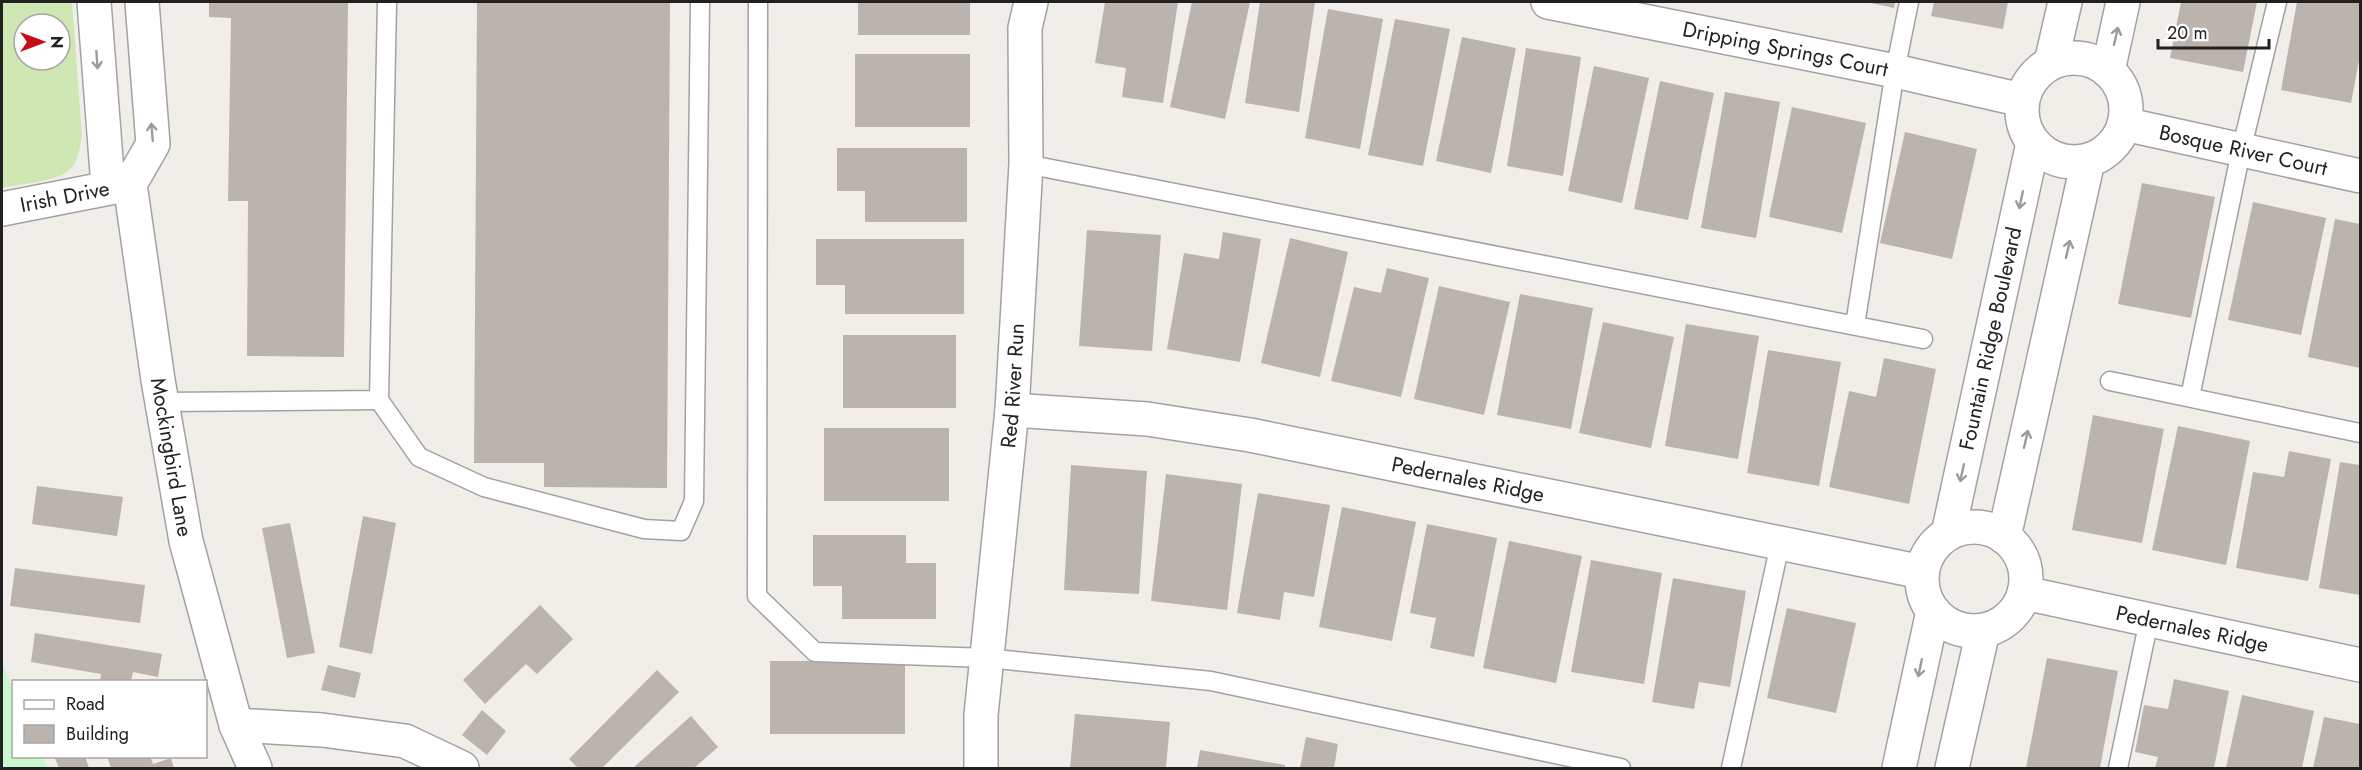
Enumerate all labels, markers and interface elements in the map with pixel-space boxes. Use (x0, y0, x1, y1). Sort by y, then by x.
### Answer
north arrow (12, 12, 72, 72)
scale bar (2158, 12, 2269, 50)
street label: Dripping Springs Court (1680, 14, 1891, 84)
text: 20 m (2167, 20, 2207, 46)
one-way arrow (2110, 27, 2122, 46)
text: N (45, 36, 68, 48)
one-way arrow (92, 49, 103, 69)
street label: Bosque River Court (2156, 117, 2330, 183)
one-way arrow (146, 123, 157, 143)
street label: Irish Drive (18, 173, 112, 220)
one-way arrow (2015, 190, 2026, 209)
street label: Fountain Ridge Boulevard (1952, 224, 2029, 453)
one-way arrow (2063, 239, 2075, 258)
street label: Red River Run (993, 322, 1032, 450)
street label: Mockingbird Lane (143, 376, 200, 539)
one-way arrow (2021, 430, 2033, 449)
street label: Pedernales Ridge (1389, 449, 1547, 510)
one-way arrow (1955, 463, 1967, 482)
street label: Pedernales Ridge (2113, 598, 2271, 660)
one-way arrow (1914, 658, 1926, 677)
legend (12, 680, 207, 758)
text: Road (66, 691, 105, 717)
text: Building (66, 721, 129, 747)

